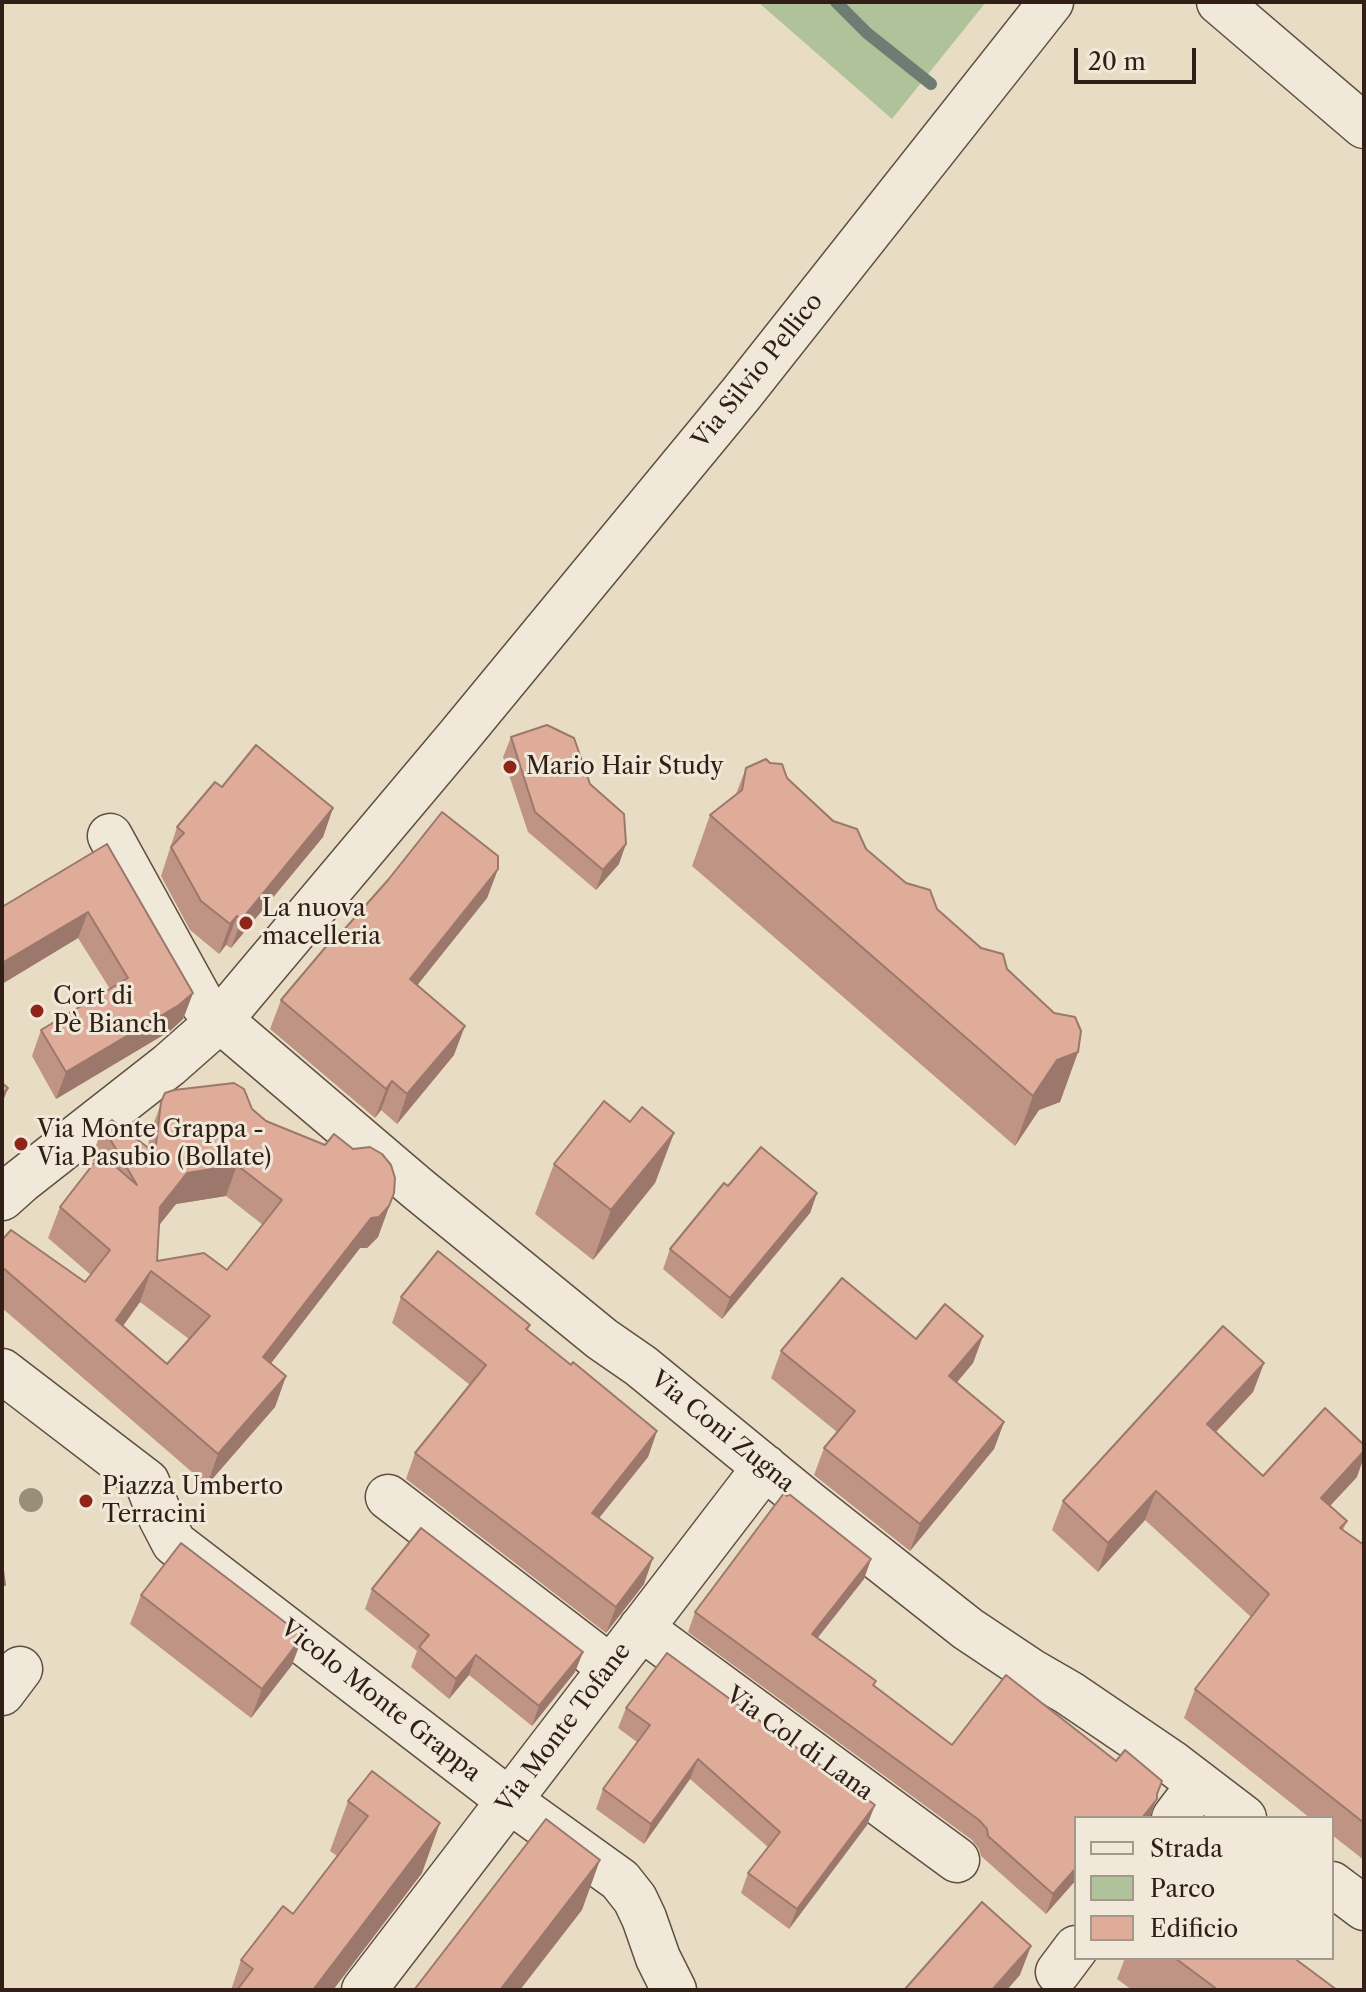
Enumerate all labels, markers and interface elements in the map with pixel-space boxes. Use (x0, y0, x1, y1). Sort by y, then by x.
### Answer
scale bar (1078, 32, 1200, 82)
text: 20 m (1088, 47, 1146, 76)
street label: Via Silvio Pellico (687, 288, 829, 454)
place label: Mario Hair Study (526, 753, 723, 781)
marker: Mario Hair Study (501, 758, 519, 776)
place label: La nuova macelleria (262, 895, 381, 951)
marker: La nuova macelleria (237, 914, 255, 932)
place label: Cort di Pè Bianch (53, 983, 167, 1039)
marker: Cort di Pè Bianch (28, 1002, 46, 1020)
place label: Via Monte Grappa - Via Pasubio (Bollate) (37, 1116, 271, 1172)
marker: Via Monte Grappa - Via Pasubio (Bollate) (12, 1135, 30, 1153)
street label: Via Coni Zugna (644, 1365, 800, 1499)
place label: Piazza Umberto Terracini (102, 1473, 283, 1529)
marker: Piazza Umberto Terracini (77, 1492, 95, 1510)
street label: Vicolo Monte Grappa (274, 1614, 486, 1788)
street label: Via Monte Tofane (491, 1637, 637, 1819)
street label: Via Col di Lana (720, 1681, 878, 1807)
legend (1074, 1816, 1334, 1960)
text: Strada (1150, 1834, 1223, 1863)
text: Parco (1150, 1874, 1215, 1903)
text: Edificio (1150, 1914, 1238, 1943)

